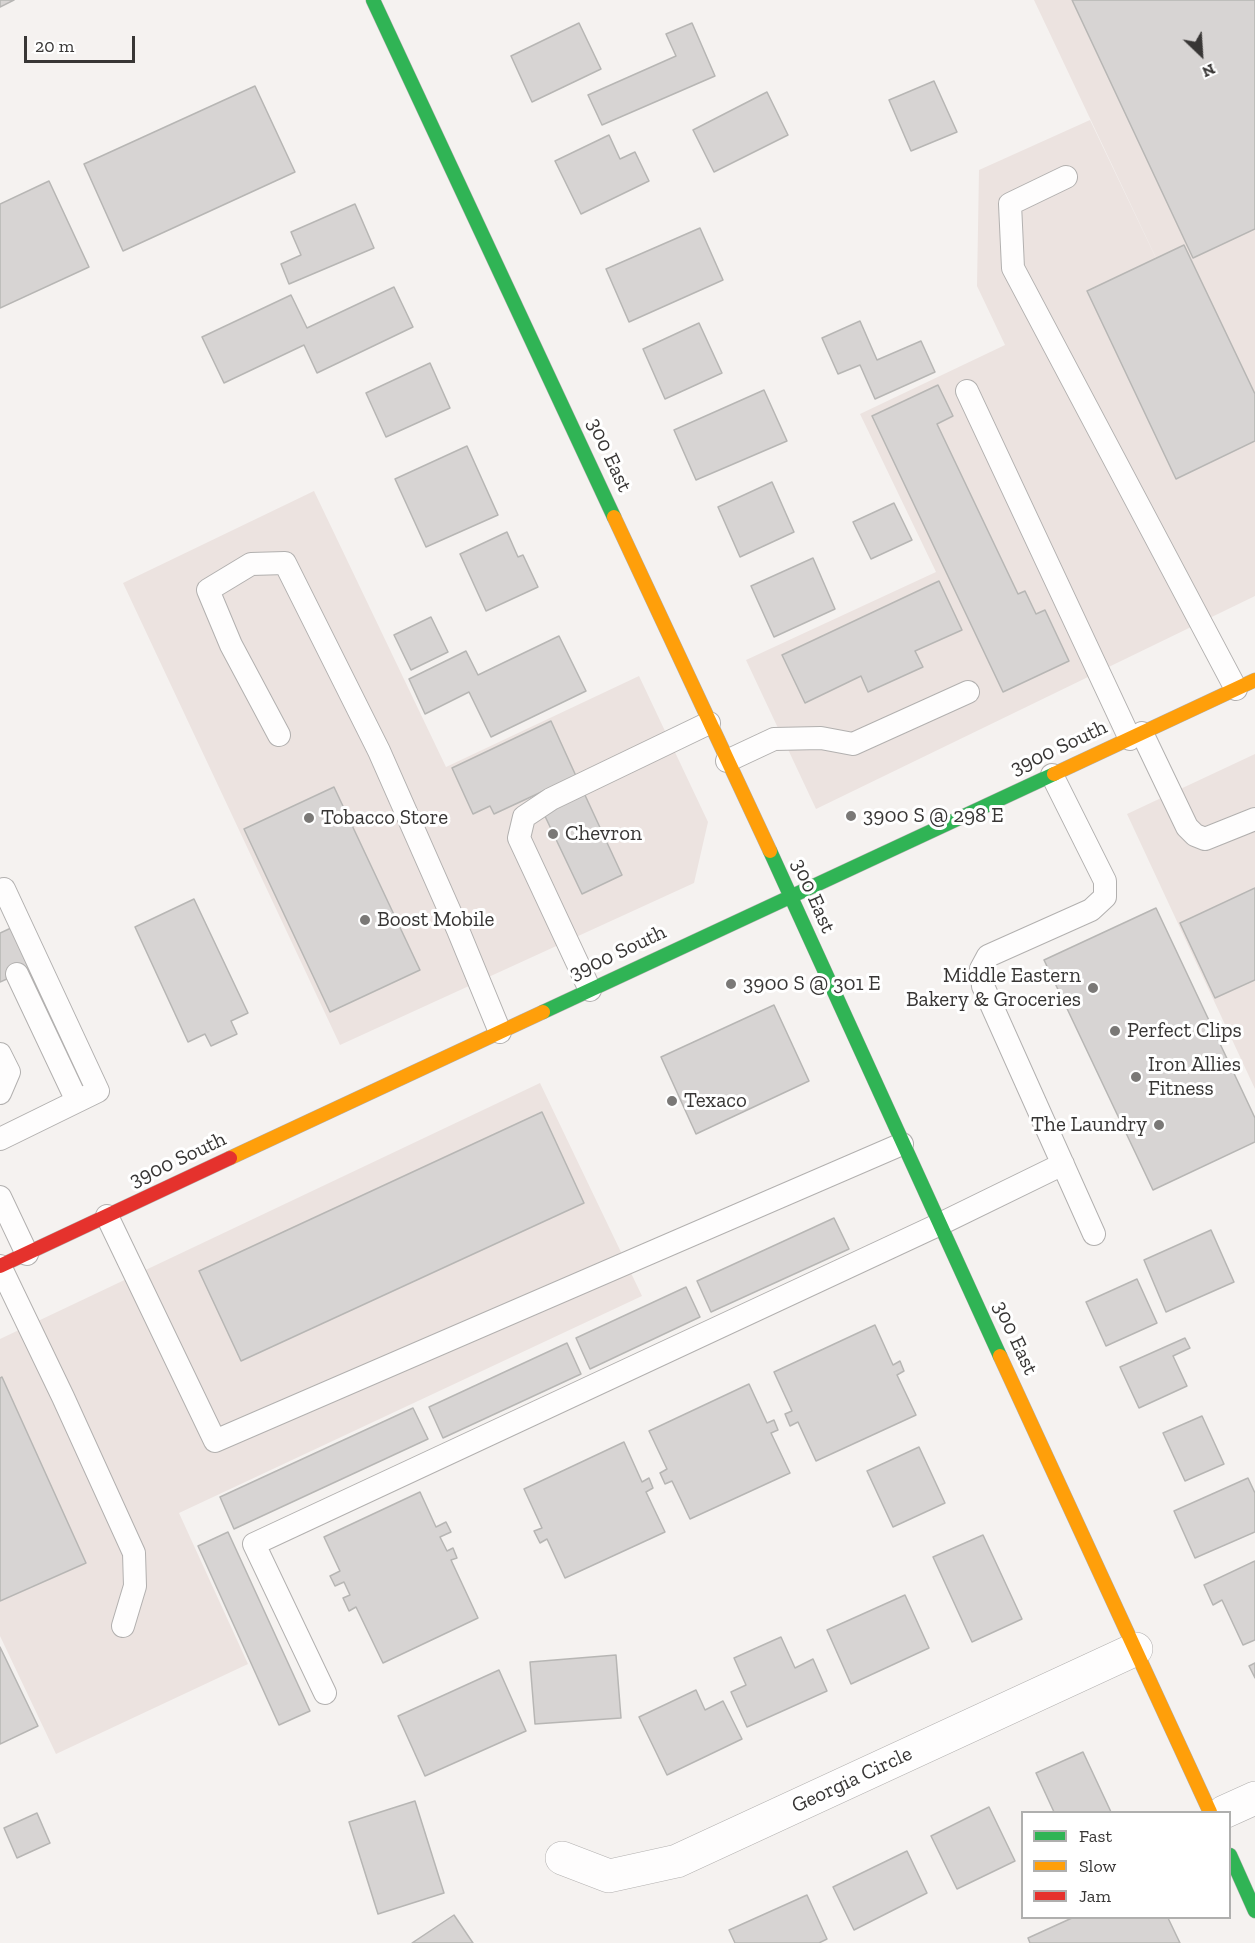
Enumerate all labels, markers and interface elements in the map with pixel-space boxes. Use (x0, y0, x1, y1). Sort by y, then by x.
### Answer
scale bar (27, 24, 138, 62)
north arrow (1171, 24, 1231, 84)
text: 20 m (35, 35, 74, 57)
text: N (1199, 60, 1218, 82)
street label: 300 East (581, 414, 637, 496)
street label: 3900 South (1007, 715, 1111, 781)
place label: 3900 S @ 298 E (863, 803, 1004, 829)
place label: Tobacco Store (321, 805, 448, 831)
marker: 3900 S @ 298 E (844, 809, 858, 823)
marker: Tobacco Store (302, 811, 316, 825)
place label: Chevron (565, 821, 642, 847)
marker: Chevron (546, 827, 560, 841)
street label: 300 East (785, 855, 841, 937)
place label: Boost Mobile (377, 907, 494, 933)
marker: Boost Mobile (358, 913, 372, 927)
street label: 3900 South (566, 920, 670, 986)
place label: Middle Eastern Bakery & Groceries (906, 963, 1081, 1013)
place label: 3900 S @ 301 E (743, 971, 881, 997)
marker: 3900 S @ 301 E (724, 977, 738, 991)
marker: Middle Eastern Bakery & Groceries (1086, 981, 1100, 995)
place label: Perfect Clips (1127, 1018, 1242, 1044)
marker: Perfect Clips (1108, 1024, 1122, 1038)
place label: Iron Allies Fitness (1148, 1052, 1241, 1102)
marker: Iron Allies Fitness (1129, 1070, 1143, 1084)
place label: Texaco (684, 1088, 747, 1114)
marker: Texaco (665, 1094, 679, 1108)
place label: The Laundry (1031, 1112, 1147, 1138)
marker: The Laundry (1152, 1118, 1166, 1132)
street label: 3900 South (126, 1127, 230, 1193)
street label: 300 East (987, 1297, 1043, 1379)
street label: Georgia Circle (788, 1741, 916, 1819)
legend (1021, 1811, 1231, 1919)
text: Fast (1079, 1825, 1112, 1847)
text: Slow (1079, 1855, 1116, 1877)
text: Jam (1079, 1885, 1111, 1907)

